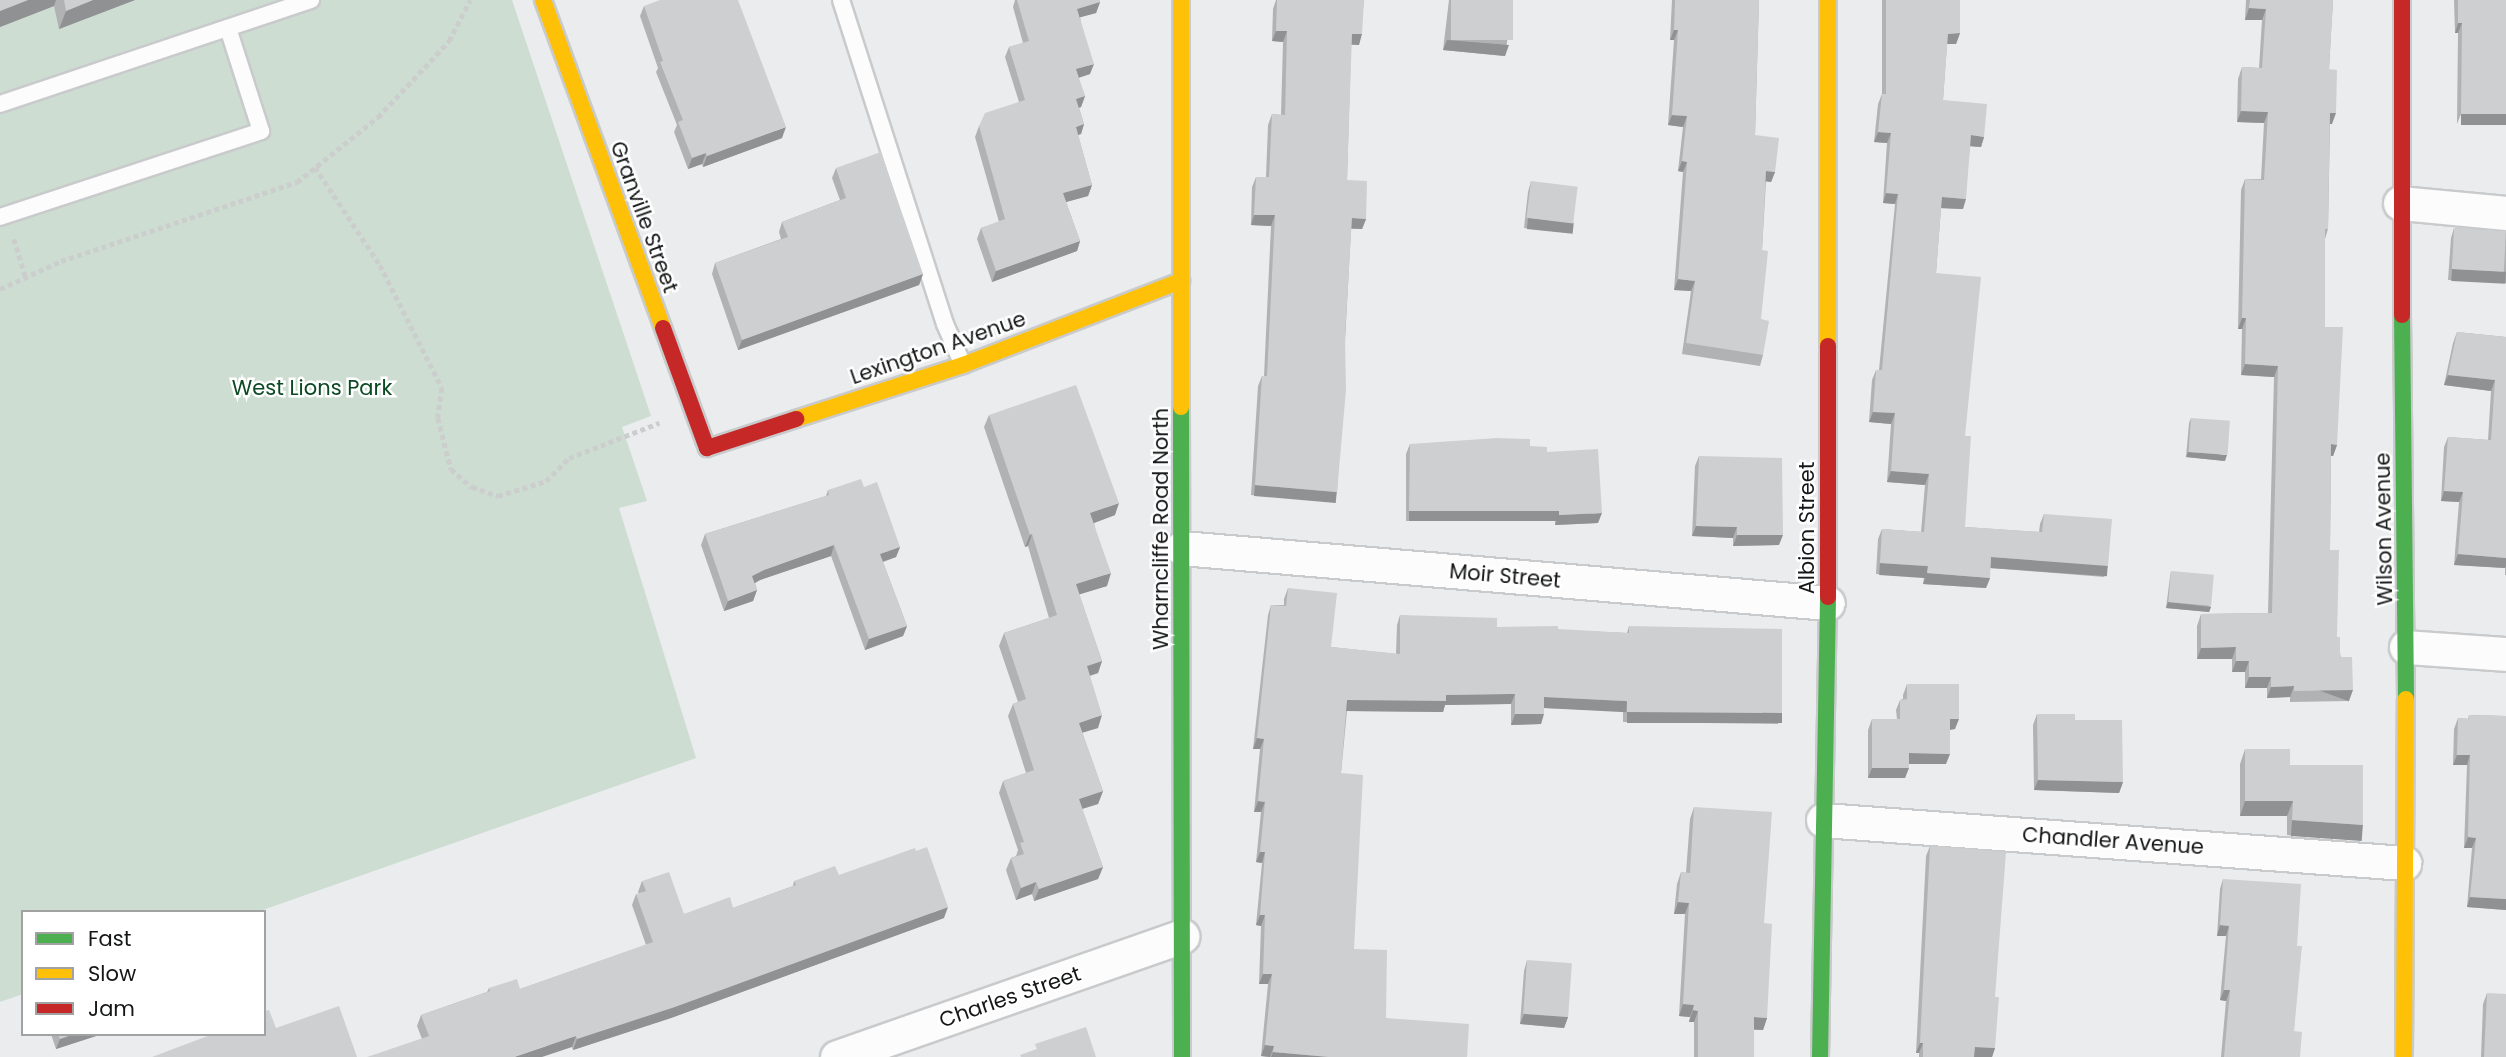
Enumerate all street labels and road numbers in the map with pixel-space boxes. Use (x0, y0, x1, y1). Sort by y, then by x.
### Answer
street label: Granville Street (605, 138, 683, 296)
street label: Lexington Avenue (847, 306, 1029, 390)
street label: Wharncliffe Road North (1148, 408, 1174, 650)
street label: Wilson Avenue (2370, 452, 2398, 606)
street label: Albion Street (1794, 462, 1820, 594)
street label: Moir Street (1448, 559, 1562, 593)
street label: Chandler Avenue (2021, 822, 2205, 860)
street label: Charles Street (936, 961, 1084, 1033)

